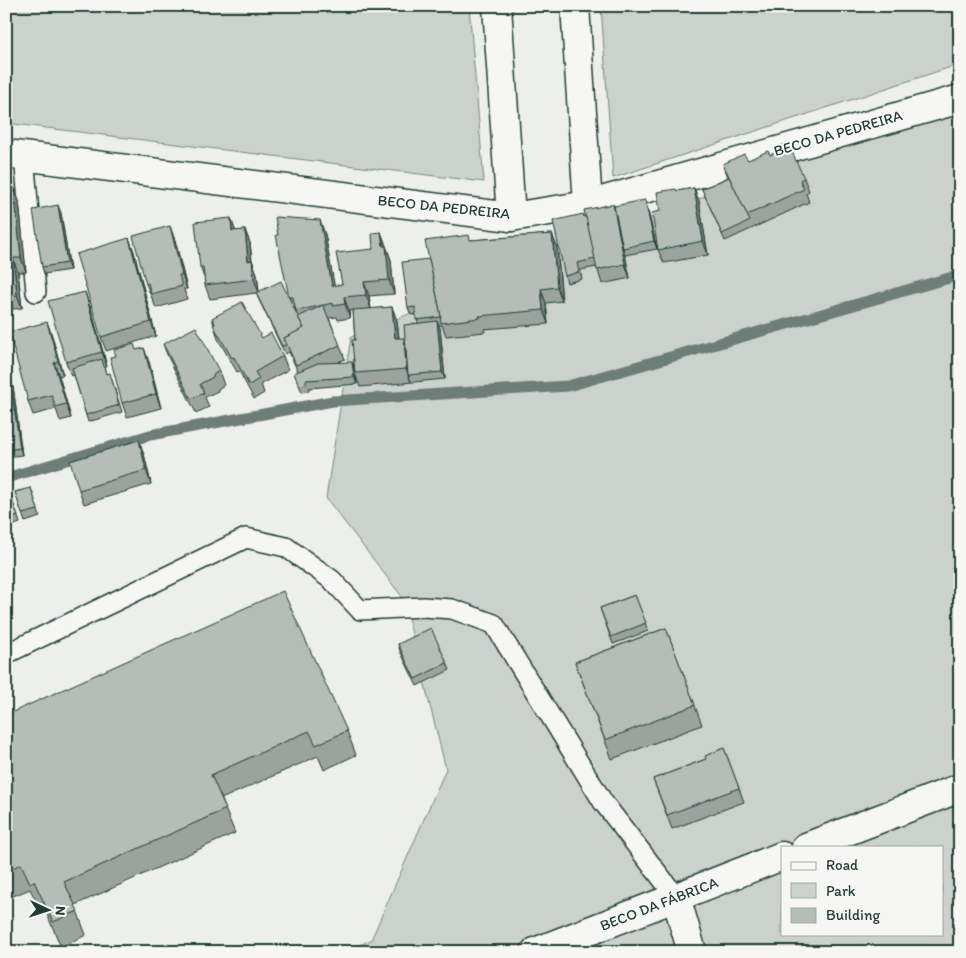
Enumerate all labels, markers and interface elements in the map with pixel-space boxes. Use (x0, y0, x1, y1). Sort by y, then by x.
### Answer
street label: BECO DA PEDREIRA (772, 106, 905, 160)
street label: BECO DA PEDREIRA (377, 191, 511, 223)
legend (781, 846, 944, 936)
text: Road (826, 856, 859, 874)
street label: BECO DA FÁBRICA (597, 873, 721, 935)
text: Park (826, 882, 856, 900)
north arrow (22, 886, 72, 936)
text: N (52, 906, 69, 916)
text: Building (826, 906, 880, 924)

